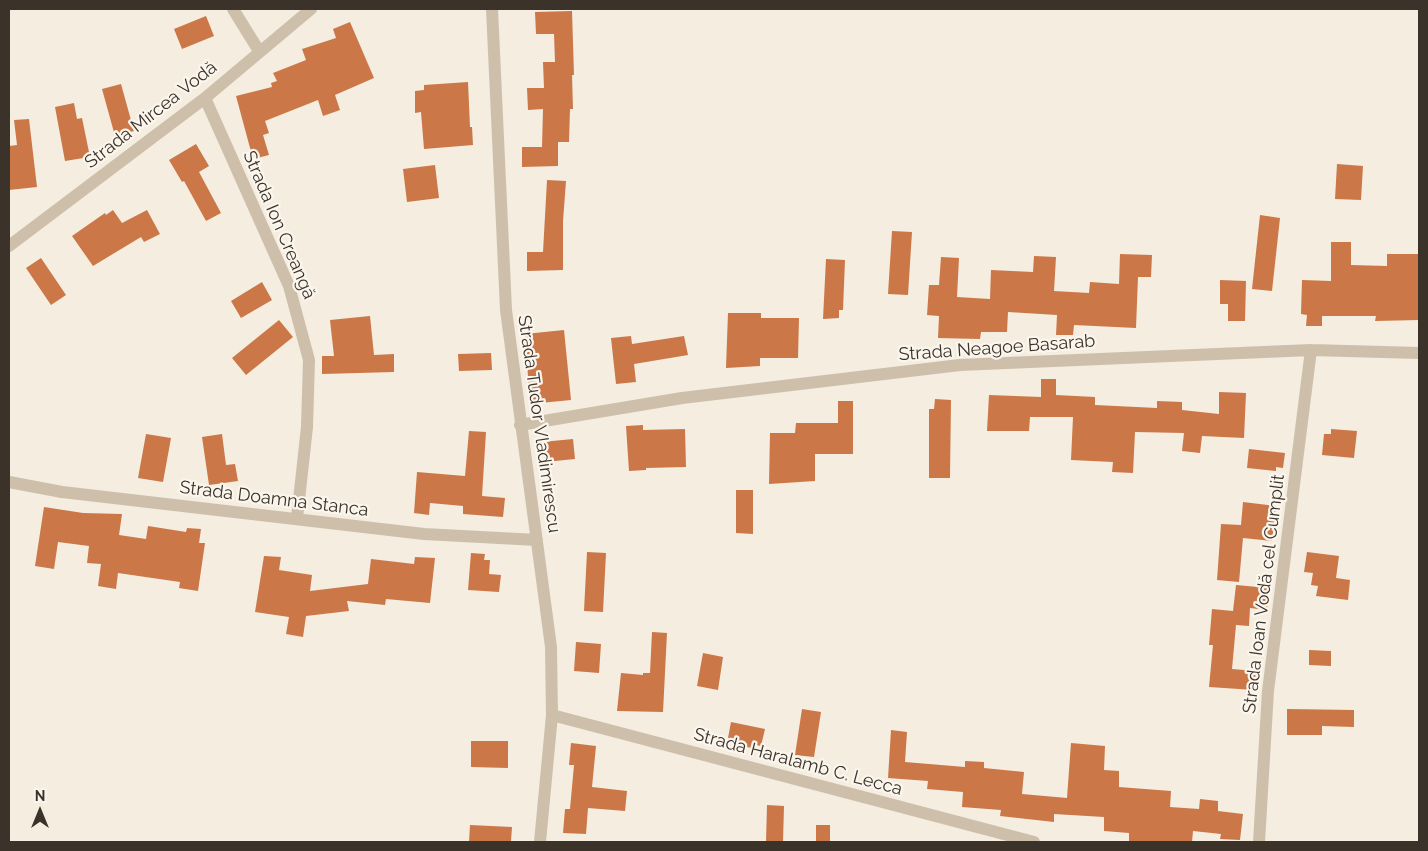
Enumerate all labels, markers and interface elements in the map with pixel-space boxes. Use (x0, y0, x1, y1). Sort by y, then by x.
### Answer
street label: Strada Mircea Vodă (81, 57, 221, 173)
street label: Strada Ion Creangă (238, 148, 320, 302)
street label: Strada Tudor Vladimirescu (513, 314, 565, 534)
street label: Strada Neagoe Basarab (898, 330, 1096, 366)
street label: Strada Ioan Vodă cel Cumplit (1239, 473, 1289, 715)
street label: Strada Doamna Stanca (178, 477, 370, 521)
street label: Strada Haralamb C. Lecca (691, 724, 905, 800)
north arrow (15, 786, 65, 836)
text: N (35, 788, 45, 804)

